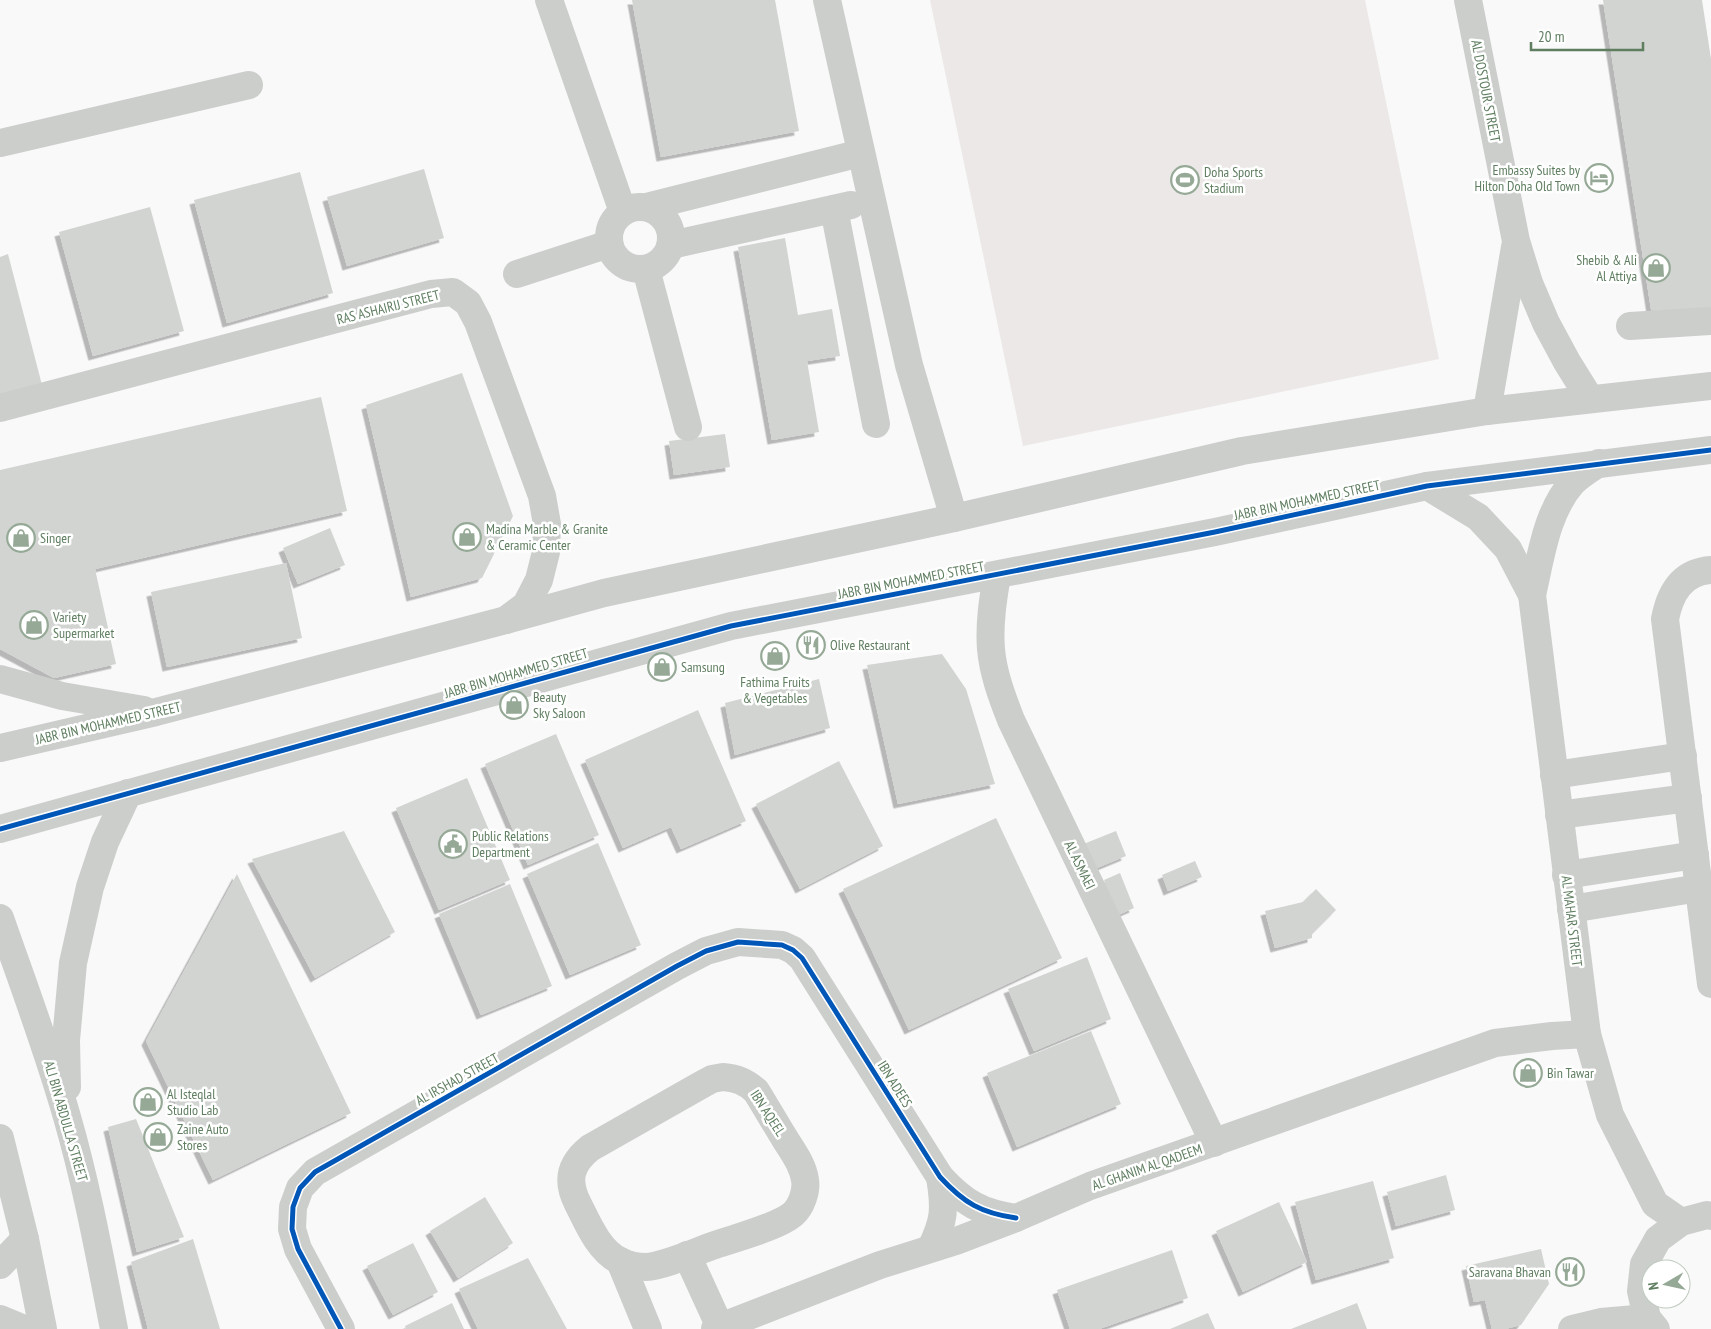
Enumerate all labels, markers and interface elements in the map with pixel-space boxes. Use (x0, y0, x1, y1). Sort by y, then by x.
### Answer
scale bar (1531, 20, 1644, 52)
text: 20 m (1538, 27, 1564, 46)
street label: AL DOSTOUR STREET (1467, 38, 1505, 144)
place label: Embassy Suites by Hilton Doha Old Town (1474, 161, 1581, 195)
place label: Doha Sports Stadium (1204, 163, 1263, 197)
hotel icon: Embassy Suites by Hilton Doha Old Town (1584, 163, 1614, 193)
sports icon: Doha Sports Stadium (1170, 165, 1200, 195)
place label: Shebib & Ali Al Attiya (1576, 251, 1637, 285)
shop icon: Shebib & Ali Al Attiya (1641, 253, 1671, 283)
street label: RAS ASHAIRIJ STREET (335, 285, 442, 328)
street label: JABR BIN MOHAMMED STREET (1231, 476, 1382, 524)
place label: Madina Marble & Granite & Ceramic Center (486, 520, 608, 554)
shop icon: Madina Marble & Granite & Ceramic Center (452, 522, 482, 552)
shop icon: Singer (6, 523, 36, 553)
place label: Singer (40, 529, 71, 547)
street label: JABR BIN MOHAMMED STREET (835, 557, 986, 603)
place label: Variety Supermarket (52, 608, 114, 642)
shop icon: Variety Supermarket (19, 610, 49, 640)
restaurant icon: Olive Restaurant (796, 630, 826, 660)
place label: Olive Restaurant (830, 636, 910, 654)
shop icon: Fathima Fruits & Vegetables (760, 641, 790, 671)
street label: JABR BIN MOHAMMED STREET (441, 644, 591, 702)
shop icon: Samsung (647, 652, 677, 682)
place label: Samsung (681, 658, 725, 676)
place label: Fathima Fruits & Vegetables (740, 673, 810, 707)
place label: Beauty Sky Saloon (533, 688, 585, 722)
shop icon: Beauty Sky Saloon (499, 690, 529, 720)
street label: JABR BIN MOHAMMED STREET (33, 697, 183, 749)
place label: Public Relations Department (472, 827, 549, 861)
public building icon: Public Relations Department (438, 829, 468, 859)
street label: AL ASMAEI (1061, 838, 1099, 892)
street label: AL MAHAR STREET (1557, 874, 1587, 968)
street label: AL IRSHAD STREET (412, 1048, 502, 1109)
street label: IBN ADEES (874, 1057, 916, 1111)
shop icon: Bin Tawar (1513, 1058, 1543, 1088)
street label: ALI BIN ABDULLA STREET (40, 1059, 92, 1184)
place label: Bin Tawar (1547, 1064, 1594, 1082)
place label: Al Isteqlal Studio Lab (167, 1085, 218, 1119)
street label: IBN AQEEL (746, 1086, 790, 1140)
shop icon: Al Isteqlal Studio Lab (133, 1087, 163, 1117)
place label: Zaine Auto Stores (177, 1120, 229, 1154)
shop icon: Zaine Auto Stores (143, 1122, 173, 1152)
street label: AL GHANIM AL QADEEM (1089, 1140, 1205, 1194)
restaurant icon: Saravana Bhavan (1555, 1257, 1585, 1287)
north arrow (1641, 1259, 1691, 1309)
place label: Saravana Bhavan (1469, 1263, 1551, 1281)
text: N (1644, 1281, 1663, 1291)

